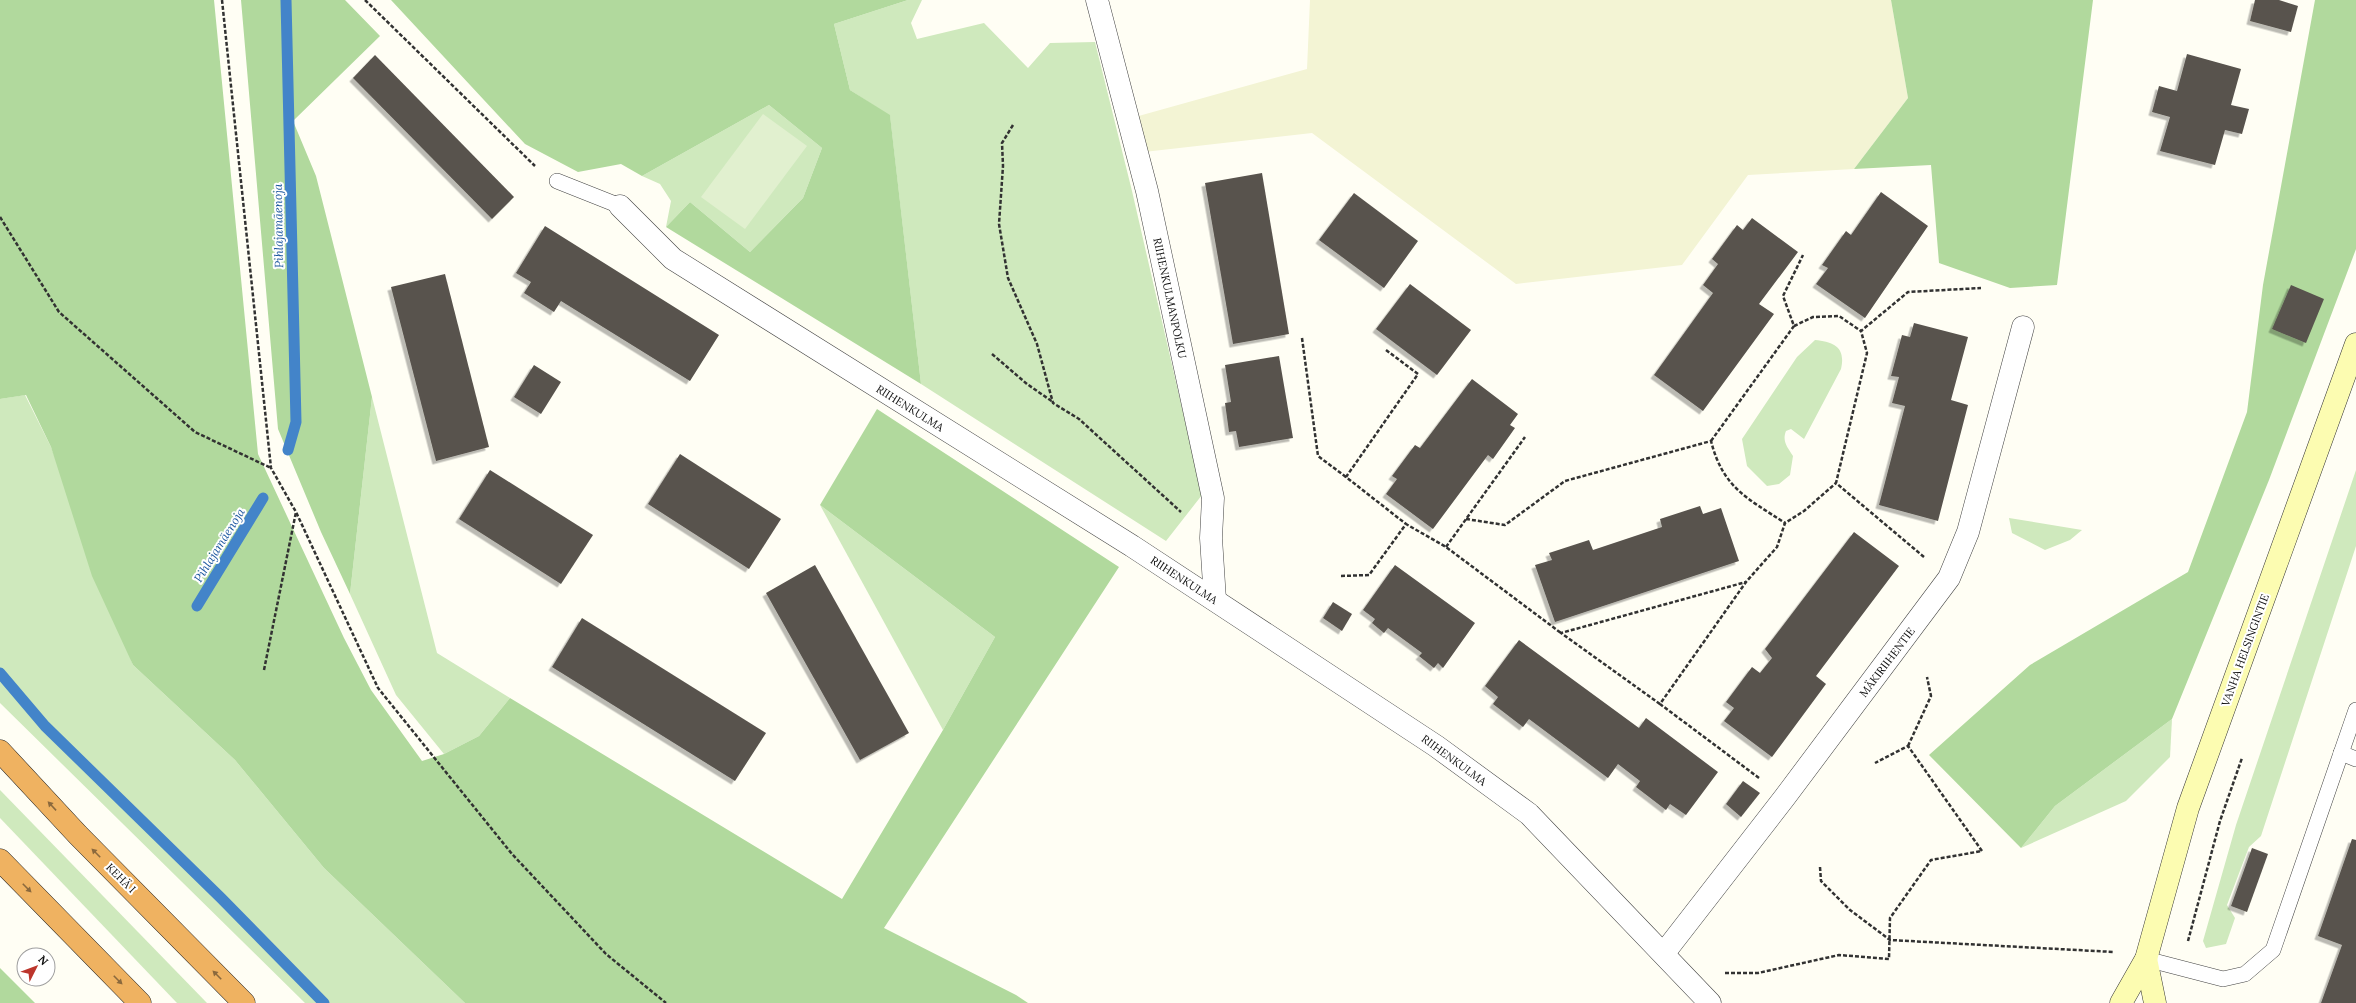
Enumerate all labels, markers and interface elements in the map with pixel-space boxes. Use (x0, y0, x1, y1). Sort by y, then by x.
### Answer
water label: Pihlajamäenoja (270, 183, 286, 268)
street label: RIIHENKULMANPOLKU (1150, 236, 1190, 360)
street label: RIIHENKULMA (874, 382, 947, 435)
water label: Pihlajamäenoja (190, 505, 248, 585)
street label: RIIHENKULMA (1148, 553, 1221, 608)
street label: VANHA HELSINGINTIE (2218, 592, 2272, 709)
street label: MÄKIRIIHENTIE (1856, 624, 1918, 700)
street label: RIIHENKULMA (1419, 732, 1490, 789)
one-way arrow (47, 801, 56, 811)
one-way arrow (91, 848, 101, 858)
street label: KEHÄ I (103, 860, 139, 896)
one-way arrow (22, 883, 32, 893)
north arrow (16, 947, 56, 987)
text: N (35, 952, 52, 969)
one-way arrow (212, 970, 222, 980)
one-way arrow (113, 975, 123, 985)

